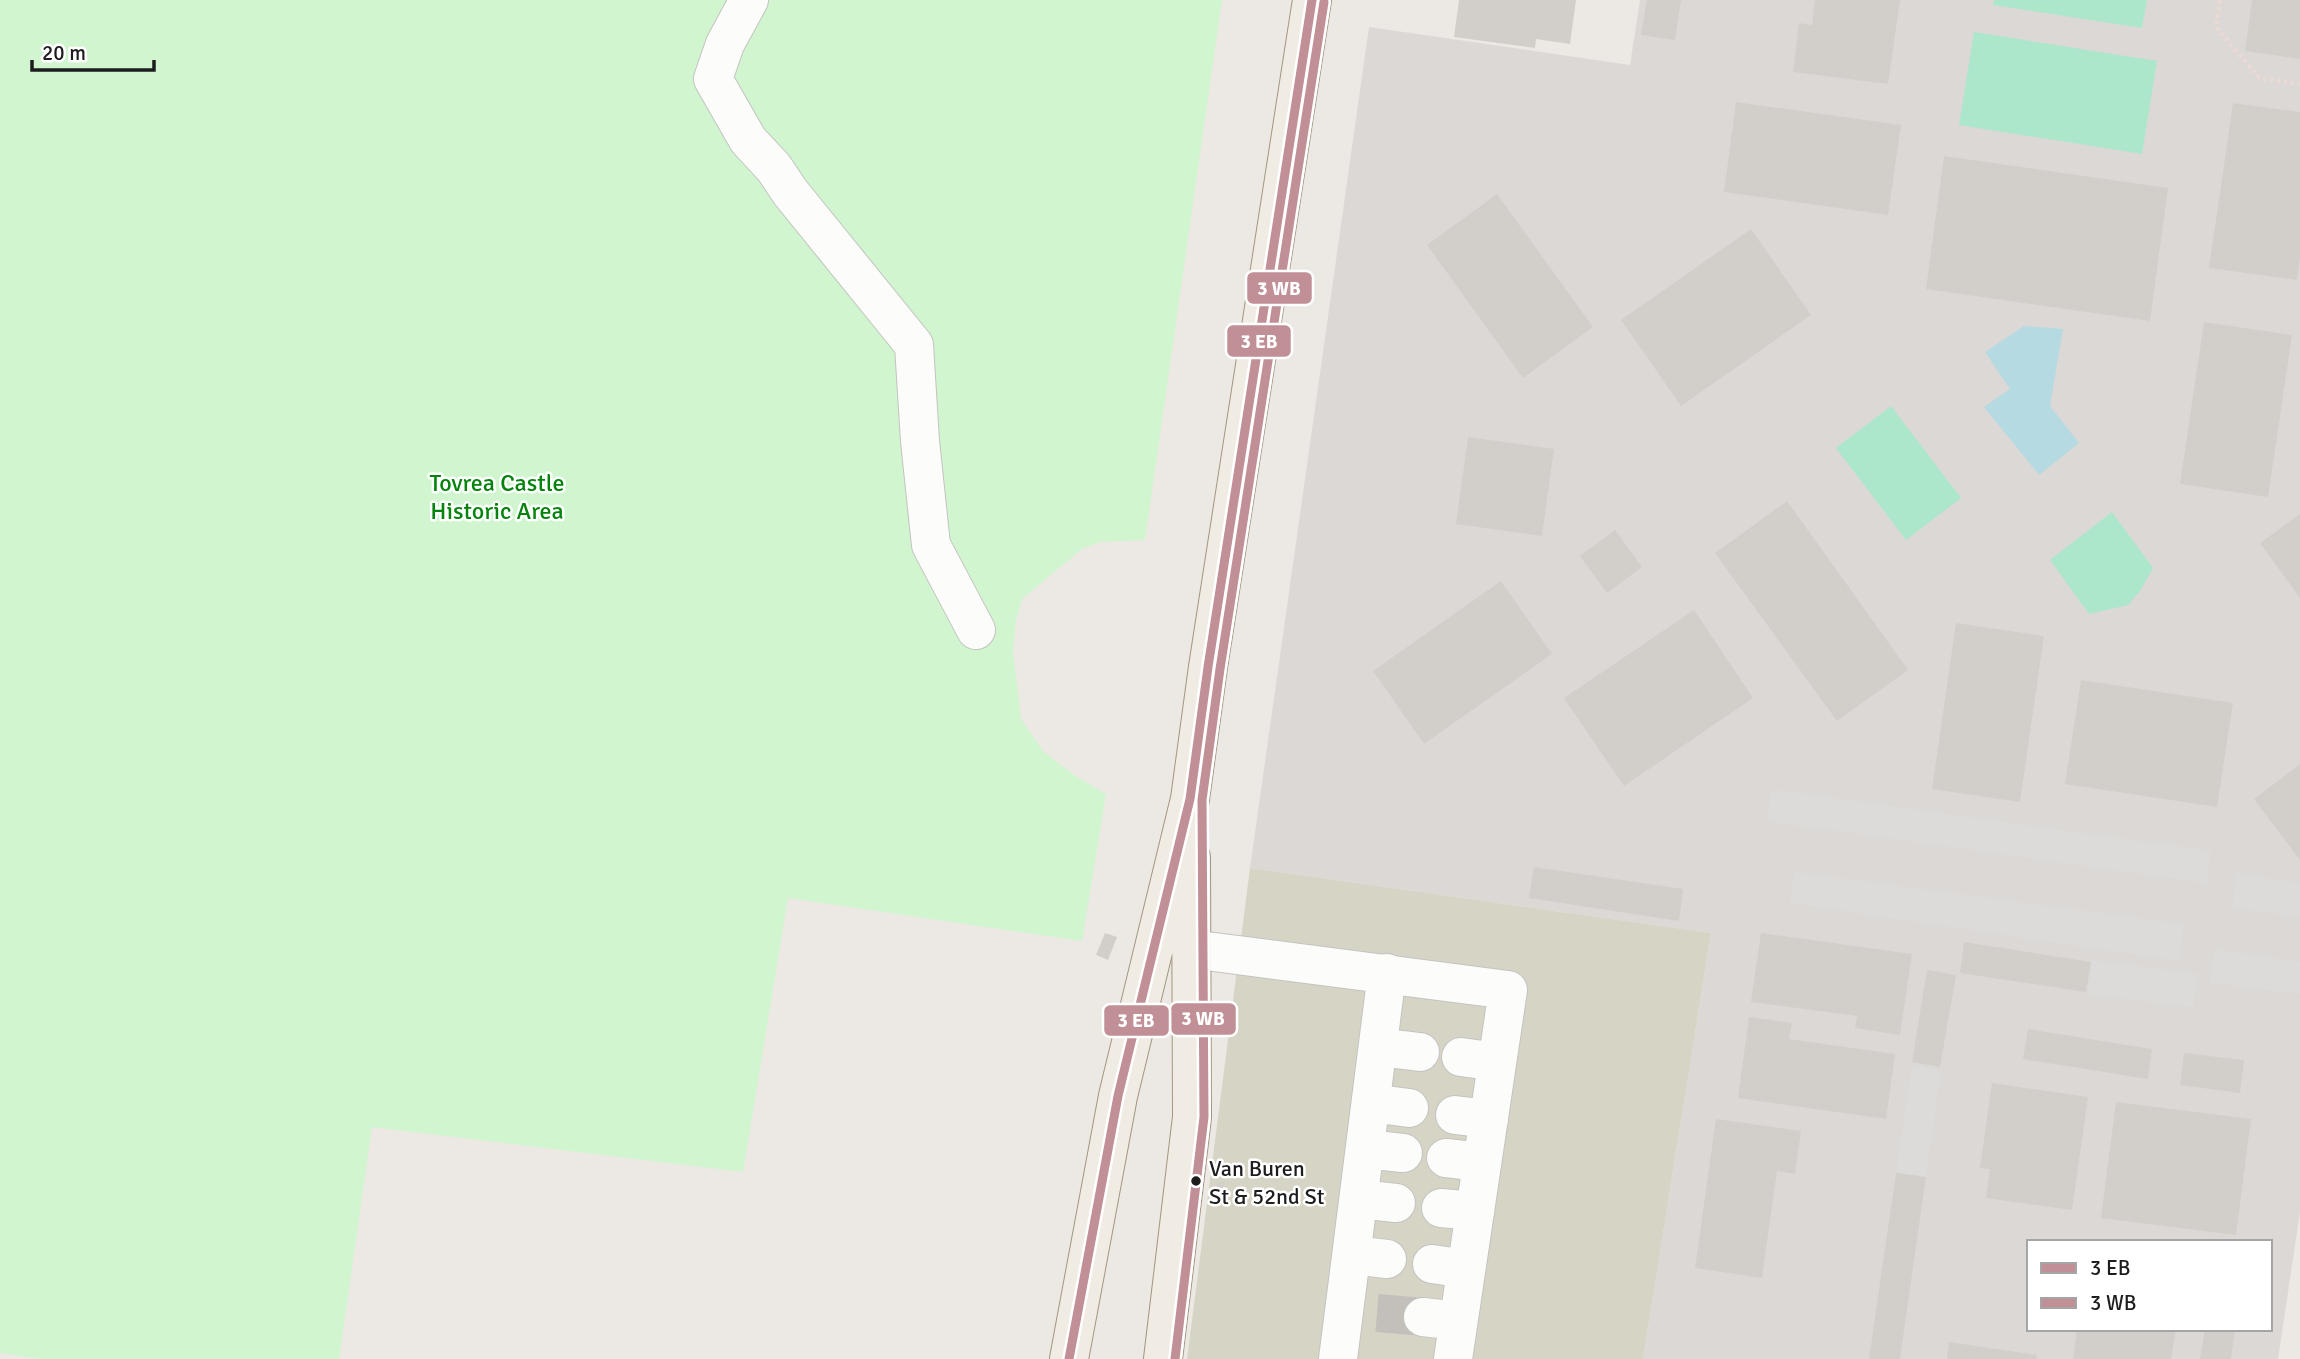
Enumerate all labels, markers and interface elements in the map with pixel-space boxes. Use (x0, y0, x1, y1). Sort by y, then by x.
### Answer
scale bar (32, 28, 154, 72)
text: 20 m (42, 40, 86, 66)
line badge: 3 WB (1246, 271, 1313, 305)
text: 3 WB (1257, 277, 1301, 301)
line badge: 3 EB (1226, 324, 1292, 358)
text: 3 EB (1240, 330, 1278, 354)
park label: Tovrea Castle Historic Area (429, 468, 565, 526)
line badge: 3 WB (1170, 1002, 1237, 1036)
line badge: 3 EB (1103, 1004, 1170, 1037)
text: 3 WB (1181, 1007, 1225, 1031)
text: 3 EB (1117, 1009, 1155, 1033)
place label: Van Buren St & 52nd St (1209, 1155, 1325, 1210)
marker: Van Buren St & 52nd St (1189, 1174, 1203, 1188)
legend (2027, 1240, 2272, 1331)
text: 3 EB (2090, 1255, 2131, 1281)
text: 3 WB (2090, 1290, 2137, 1316)

